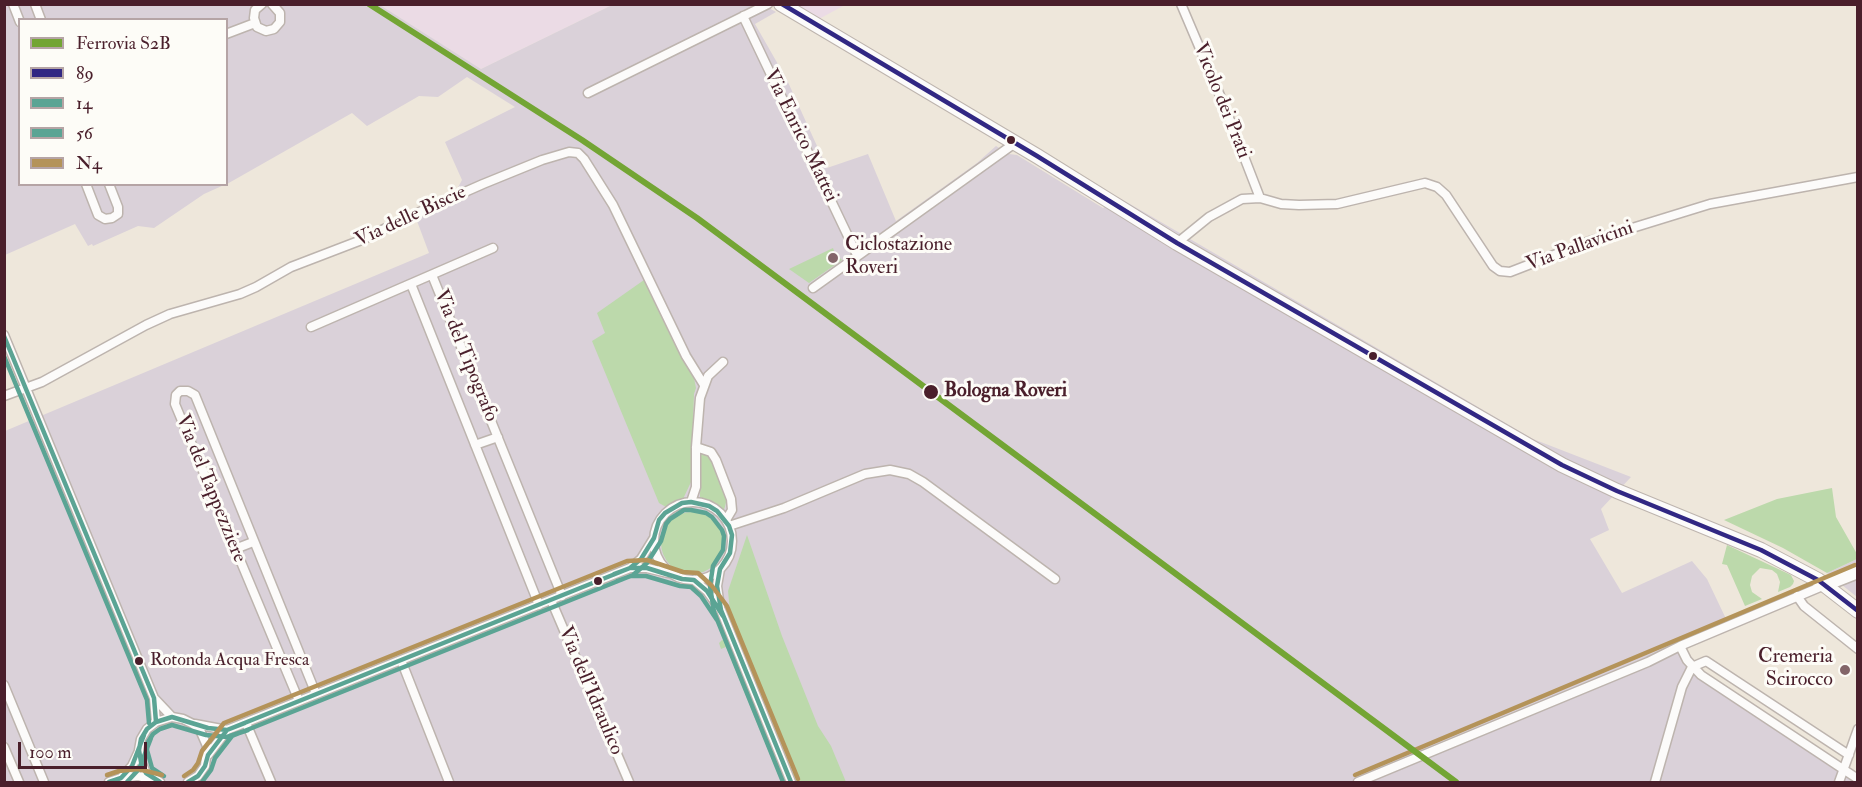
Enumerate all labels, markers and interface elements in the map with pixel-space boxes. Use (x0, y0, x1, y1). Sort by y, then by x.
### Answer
legend (18, 18, 228, 186)
text: Ferrovia S2B (76, 32, 171, 55)
street label: Vicolo dei Prati (1187, 40, 1255, 162)
text: 89 (76, 62, 94, 85)
street label: Via Enrico Mattei (757, 66, 843, 206)
text: 14 (76, 92, 92, 115)
text: 56 (76, 122, 93, 145)
unlabelled marker (1005, 134, 1017, 146)
text: N4 (76, 152, 102, 175)
street label: Via delle Biscie (352, 181, 470, 253)
street label: Via Pallavicini (1523, 217, 1637, 277)
place label: Ciclostazione Roveri (845, 234, 952, 281)
marker: Ciclostazione Roveri (826, 251, 840, 265)
street label: Via del Tipografo (428, 286, 502, 426)
unlabelled marker (1367, 350, 1379, 362)
place label: Bologna Roveri (944, 380, 1067, 404)
marker: Bologna Roveri (922, 383, 940, 401)
street label: Via del Tappezziere (169, 411, 251, 567)
unlabelled marker (592, 575, 604, 587)
street label: Via dell'Idraulico (552, 623, 628, 759)
place label: Cremeria Scirocco (1758, 646, 1833, 693)
place label: Rotonda Acqua Fresca (150, 650, 309, 672)
marker: Rotonda Acqua Fresca (133, 655, 145, 667)
marker: Cremeria Scirocco (1838, 663, 1852, 677)
scale bar (21, 730, 150, 768)
text: 100 m (29, 741, 72, 764)

